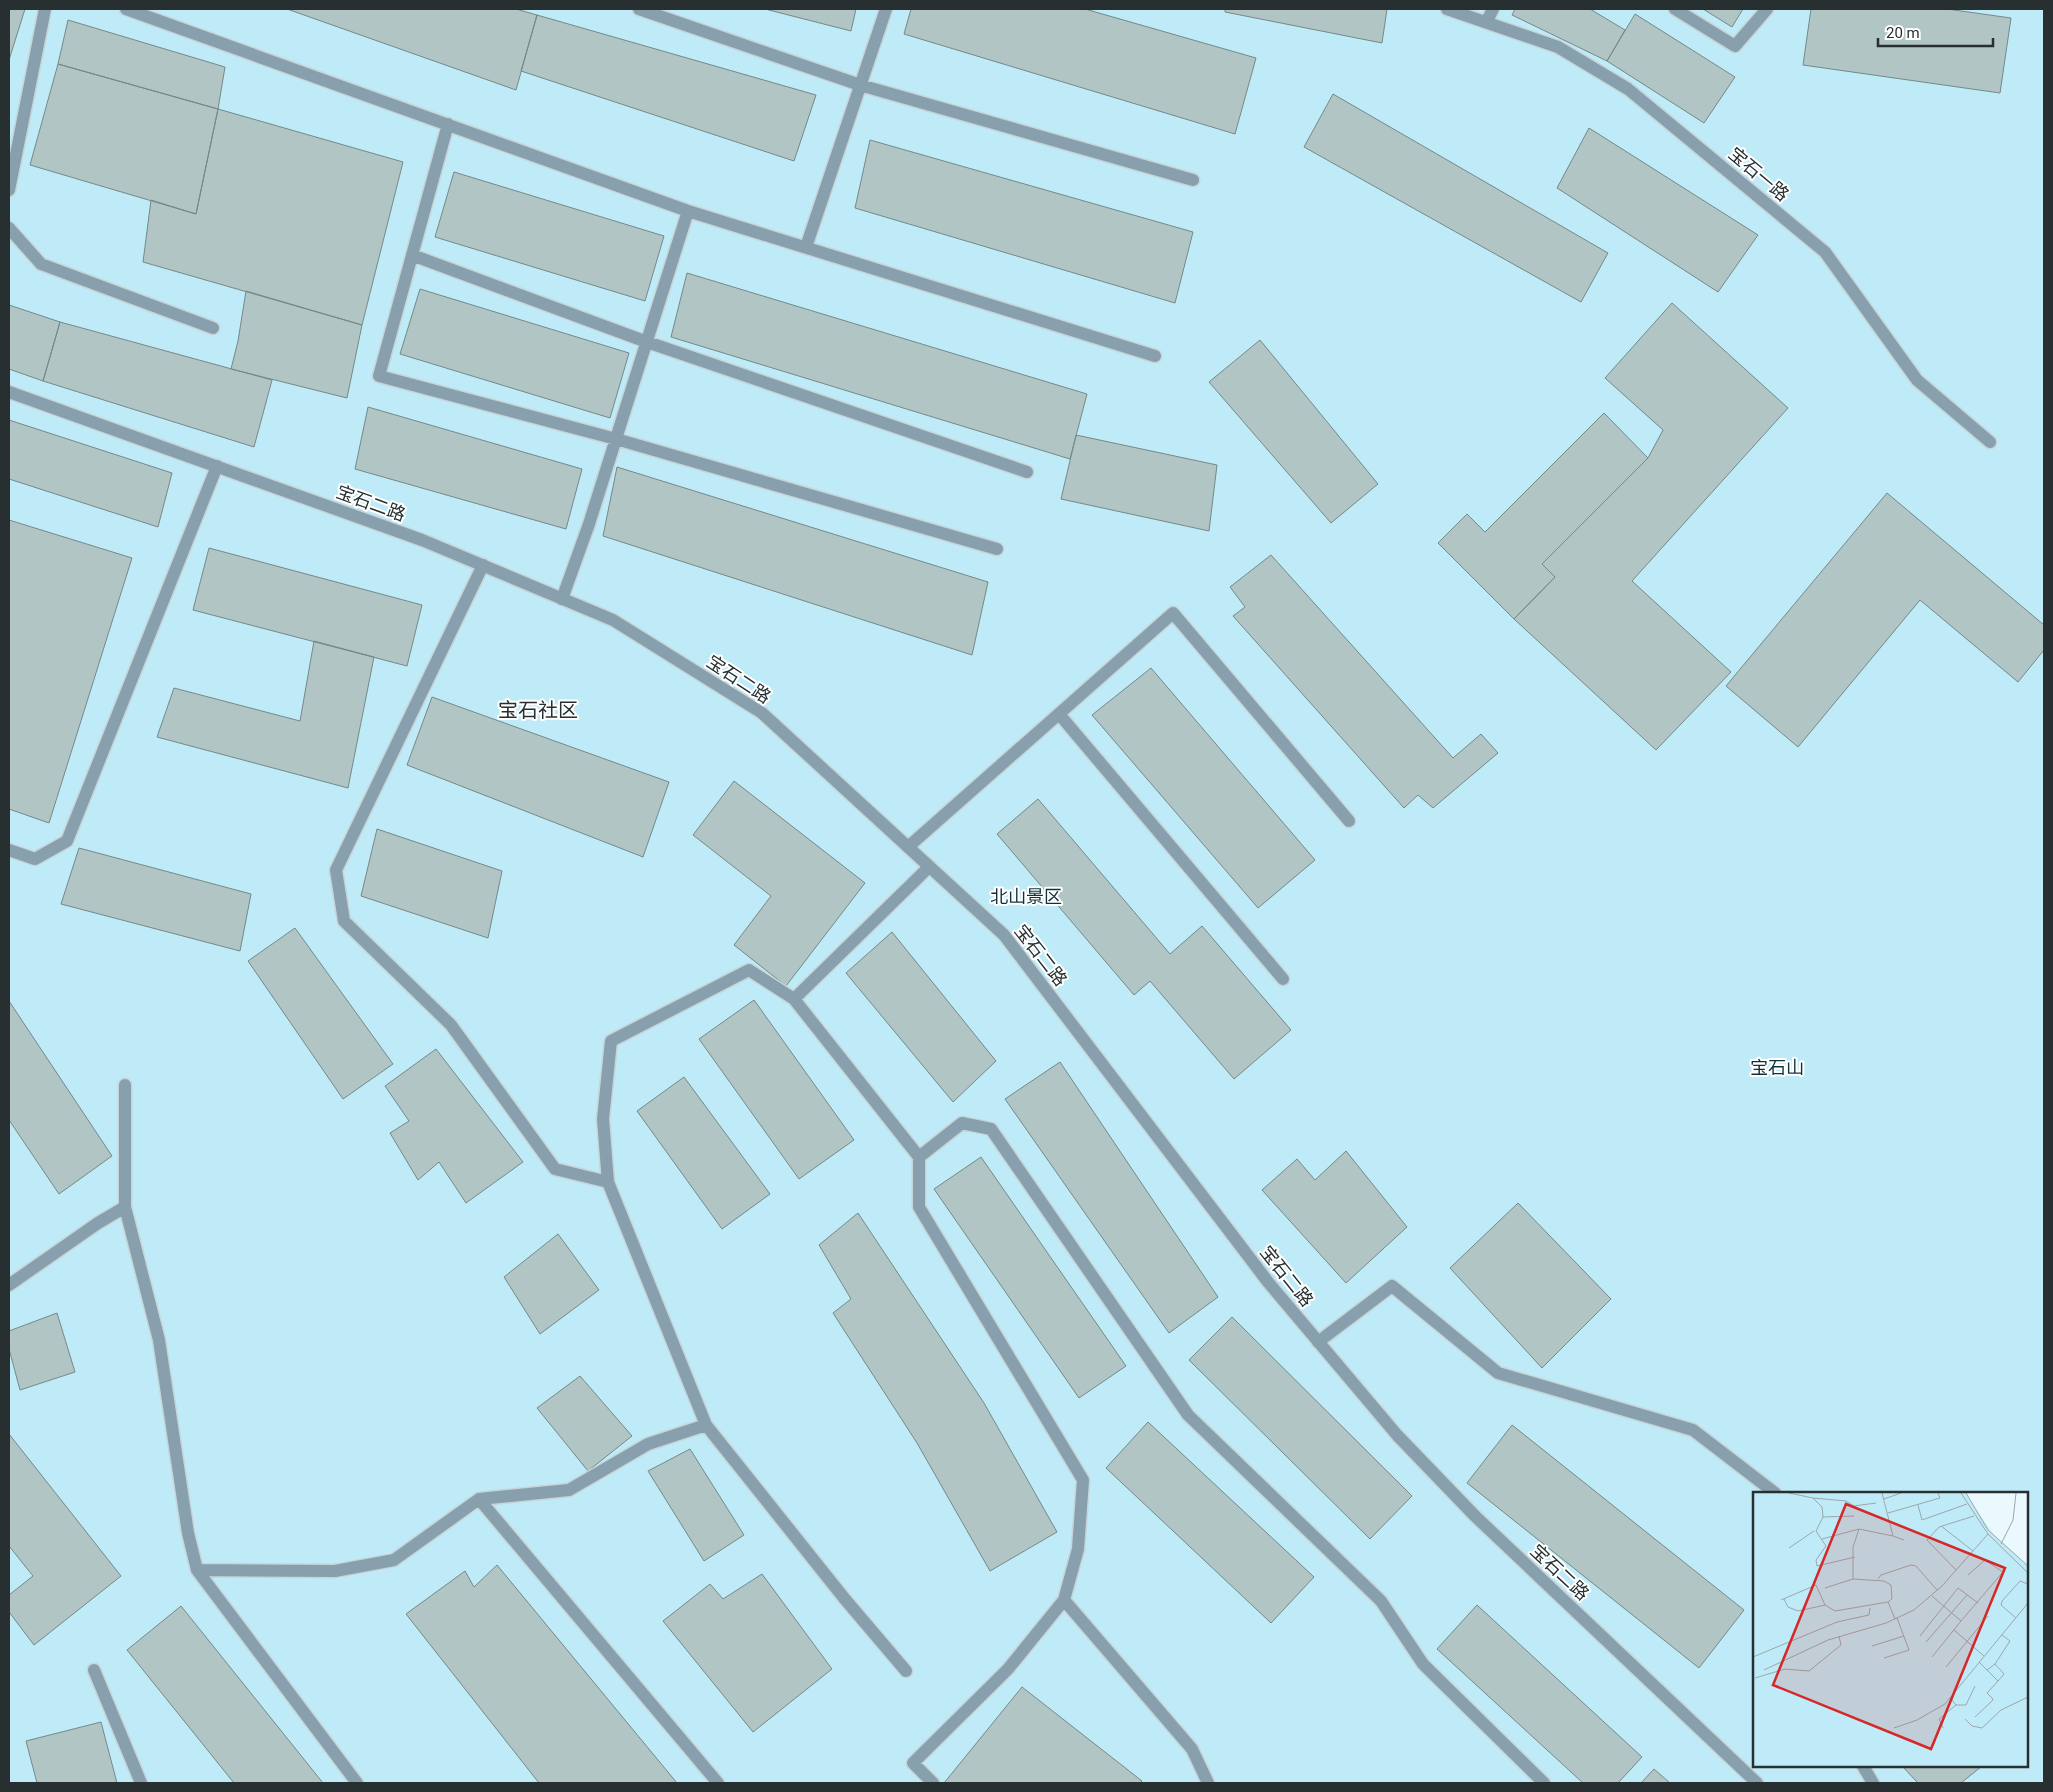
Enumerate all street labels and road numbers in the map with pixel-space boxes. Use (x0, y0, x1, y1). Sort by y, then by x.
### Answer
street label: 宝石一路 (1725, 143, 1793, 205)
street label: 宝石二路 (334, 481, 408, 525)
street label: 宝石二路 (703, 651, 775, 707)
street label: 宝石二路 (1011, 920, 1071, 990)
street label: 宝石二路 (1256, 1241, 1318, 1311)
street label: 宝石二路 (1527, 1540, 1593, 1604)

